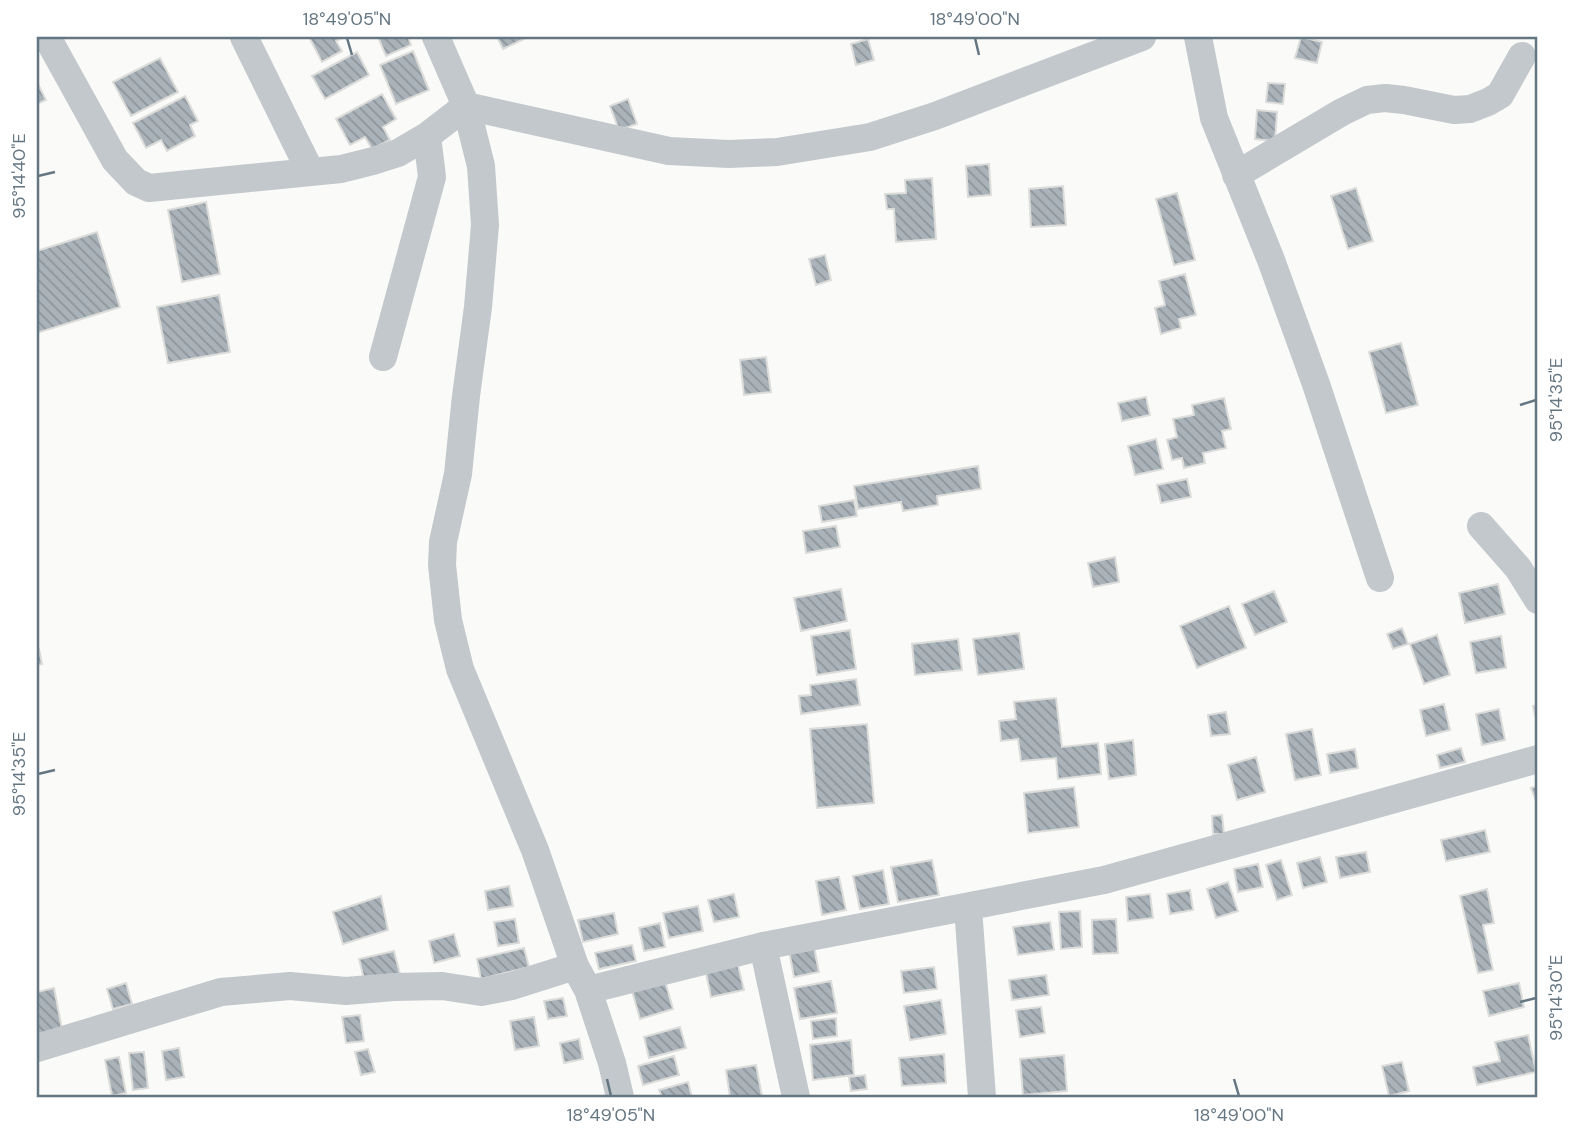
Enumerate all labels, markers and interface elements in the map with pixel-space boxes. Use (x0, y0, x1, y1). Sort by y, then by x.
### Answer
text: 18°49'05"N (303, 7, 391, 31)
text: 18°49'00"N (930, 7, 1020, 31)
text: 95°14'40"E (7, 133, 31, 219)
text: 95°14'35"E (1544, 358, 1568, 442)
text: 95°14'35"E (7, 732, 31, 816)
text: 95°14'30"E (1544, 955, 1568, 1041)
text: 18°49'05"N (567, 1103, 655, 1127)
text: 18°49'00"N (1194, 1103, 1284, 1127)

